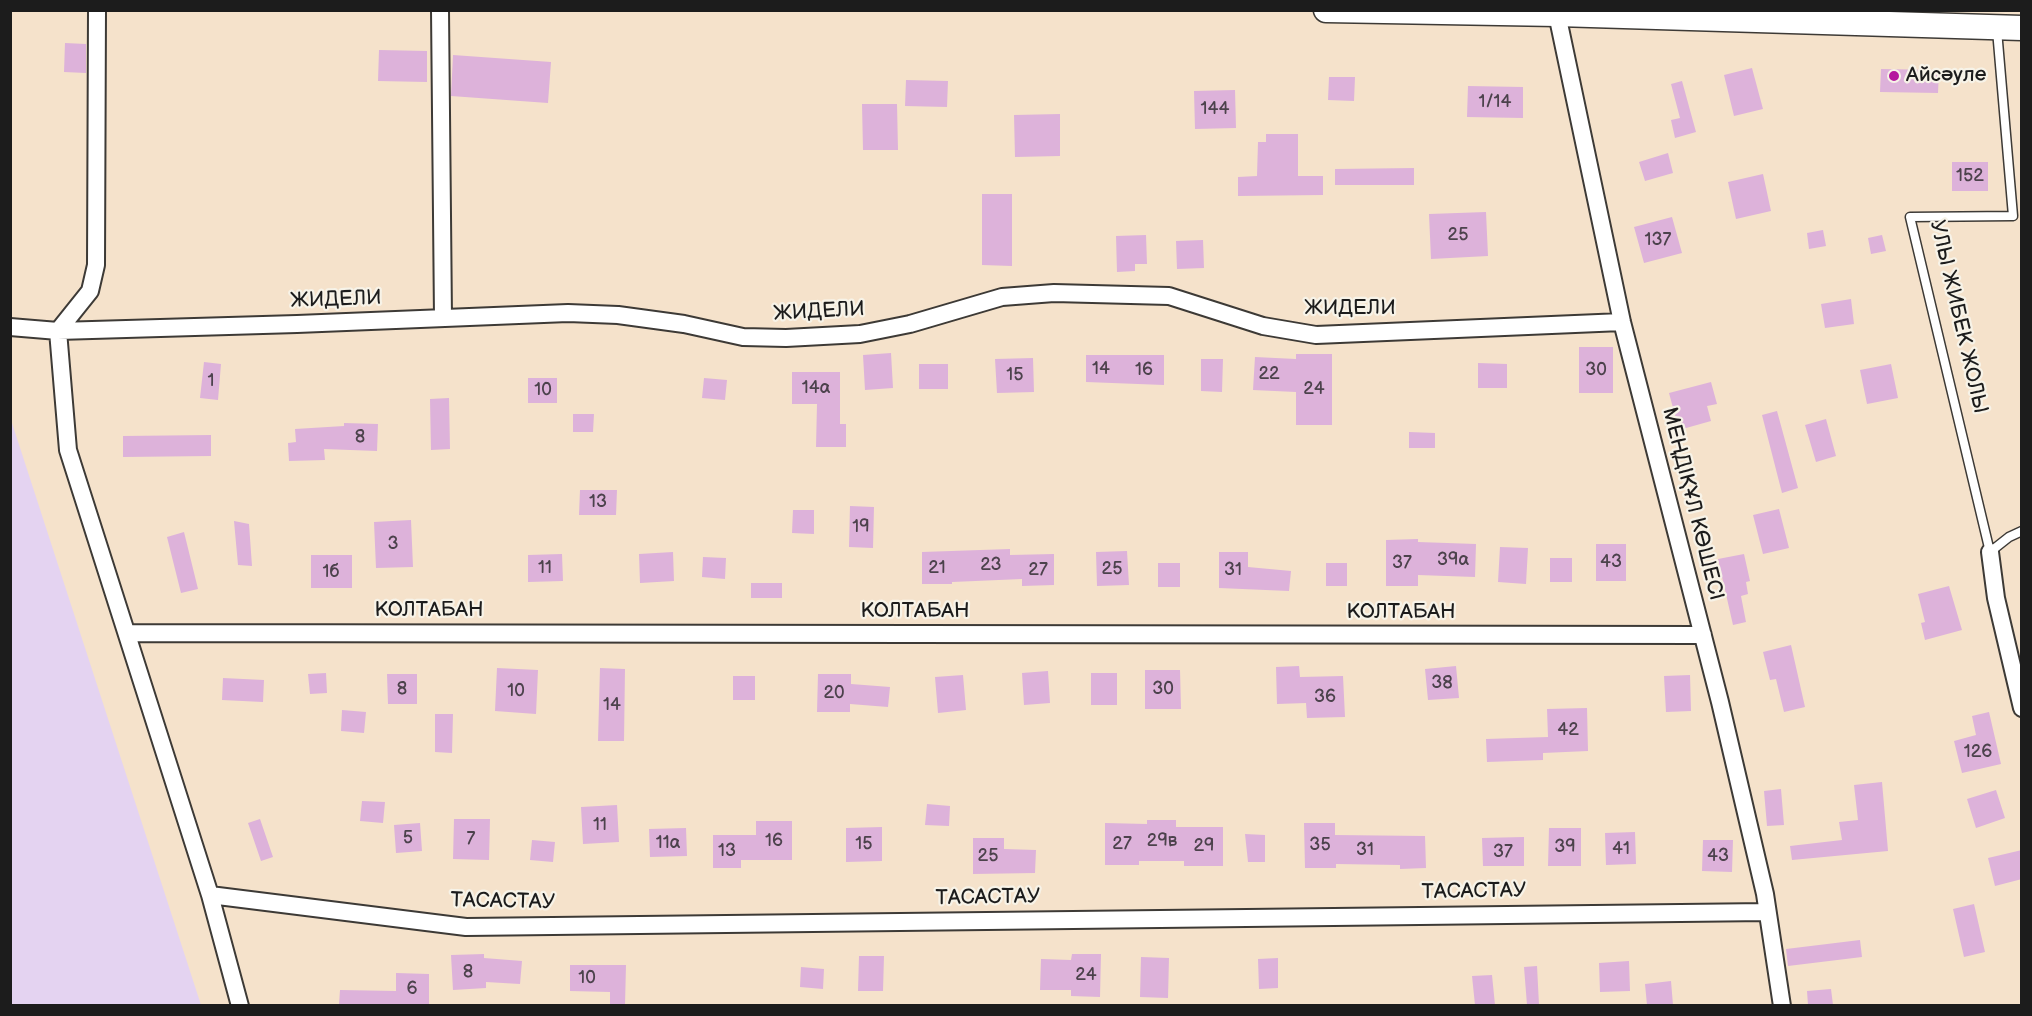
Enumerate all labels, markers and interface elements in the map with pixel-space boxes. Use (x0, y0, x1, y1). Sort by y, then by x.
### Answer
place label: Айсəyле (1906, 63, 1986, 89)
marker: Айсəyле (1887, 69, 1901, 83)
house number: 1/14 (1478, 91, 1512, 113)
house number: 144 (1201, 98, 1229, 120)
house number: 152 (1956, 165, 1984, 187)
street label: УЛЫ ЖИБЕК ЖОЛЫ (1923, 218, 1993, 416)
house number: 25 (1448, 224, 1468, 246)
house number: 137 (1645, 229, 1671, 251)
street label: ЖИДЕЛИ (290, 286, 382, 314)
street label: ЖИДЕЛИ (1304, 296, 1396, 322)
street label: ЖИДЕЛИ (773, 297, 865, 327)
house number: 14 (1092, 358, 1110, 380)
house number: 16 (1135, 359, 1153, 381)
house number: 30 (1585, 359, 1607, 381)
house number: 22 (1258, 363, 1280, 385)
house number: 15 (1006, 364, 1024, 386)
house number: 1 (208, 370, 214, 392)
house number: 14а (802, 377, 830, 399)
house number: 24 (1303, 378, 1325, 400)
house number: 10 (534, 379, 552, 401)
street label: МЕҢДІҚҰЛ КӨШЕСІ (1656, 405, 1728, 603)
house number: 8 (355, 426, 365, 448)
house number: 13 (589, 491, 607, 513)
house number: 19 (852, 516, 870, 538)
house number: 3 (387, 533, 399, 555)
house number: 39а (1437, 549, 1469, 571)
house number: 43 (1600, 551, 1622, 573)
house number: 37 (1392, 552, 1412, 574)
house number: 23 (980, 554, 1002, 576)
house number: 11 (538, 557, 552, 579)
house number: 21 (928, 557, 946, 579)
house number: 25 (1102, 558, 1122, 580)
house number: 27 (1028, 559, 1048, 581)
house number: 31 (1224, 559, 1242, 581)
house number: 1б (323, 561, 339, 583)
street label: КОЛТАБАН (375, 598, 483, 624)
street label: КОЛТАБАН (861, 599, 969, 625)
street label: КОЛТАБАН (1347, 600, 1455, 626)
house number: 38 (1431, 672, 1453, 694)
house number: 8 (397, 678, 407, 700)
house number: 30 (1152, 678, 1174, 700)
house number: 10 (507, 680, 525, 702)
house number: 20 (823, 682, 845, 704)
house number: 36 (1314, 686, 1336, 708)
house number: 14 (603, 694, 621, 716)
house number: 42 (1557, 719, 1579, 741)
house number: 126 (1964, 741, 1992, 763)
house number: 11 (593, 814, 607, 836)
house number: 5 (403, 827, 413, 849)
house number: 7 (467, 828, 475, 850)
house number: 16 (765, 830, 783, 852)
house number: 29в (1147, 830, 1177, 852)
house number: 11а (656, 832, 680, 854)
house number: 15 (855, 833, 873, 855)
house number: 27 (1112, 833, 1132, 855)
house number: 35 (1309, 834, 1331, 856)
house number: 29 (1193, 835, 1215, 857)
house number: 39 (1554, 836, 1576, 858)
house number: 41 (1612, 838, 1630, 860)
house number: 31 (1356, 839, 1374, 861)
house number: 13 (718, 840, 736, 862)
house number: 37 (1493, 841, 1513, 863)
house number: 25 (978, 845, 998, 867)
house number: 43 (1707, 845, 1729, 867)
street label: ТАСАСТАУ (1421, 878, 1527, 906)
street label: ТАСАСТАУ (935, 884, 1041, 912)
street label: ТАСАСТАУ (450, 888, 556, 916)
house number: 8 (463, 961, 473, 983)
house number: 24 (1075, 964, 1097, 986)
house number: 10 (578, 967, 596, 989)
house number: 6 (407, 978, 417, 1000)

